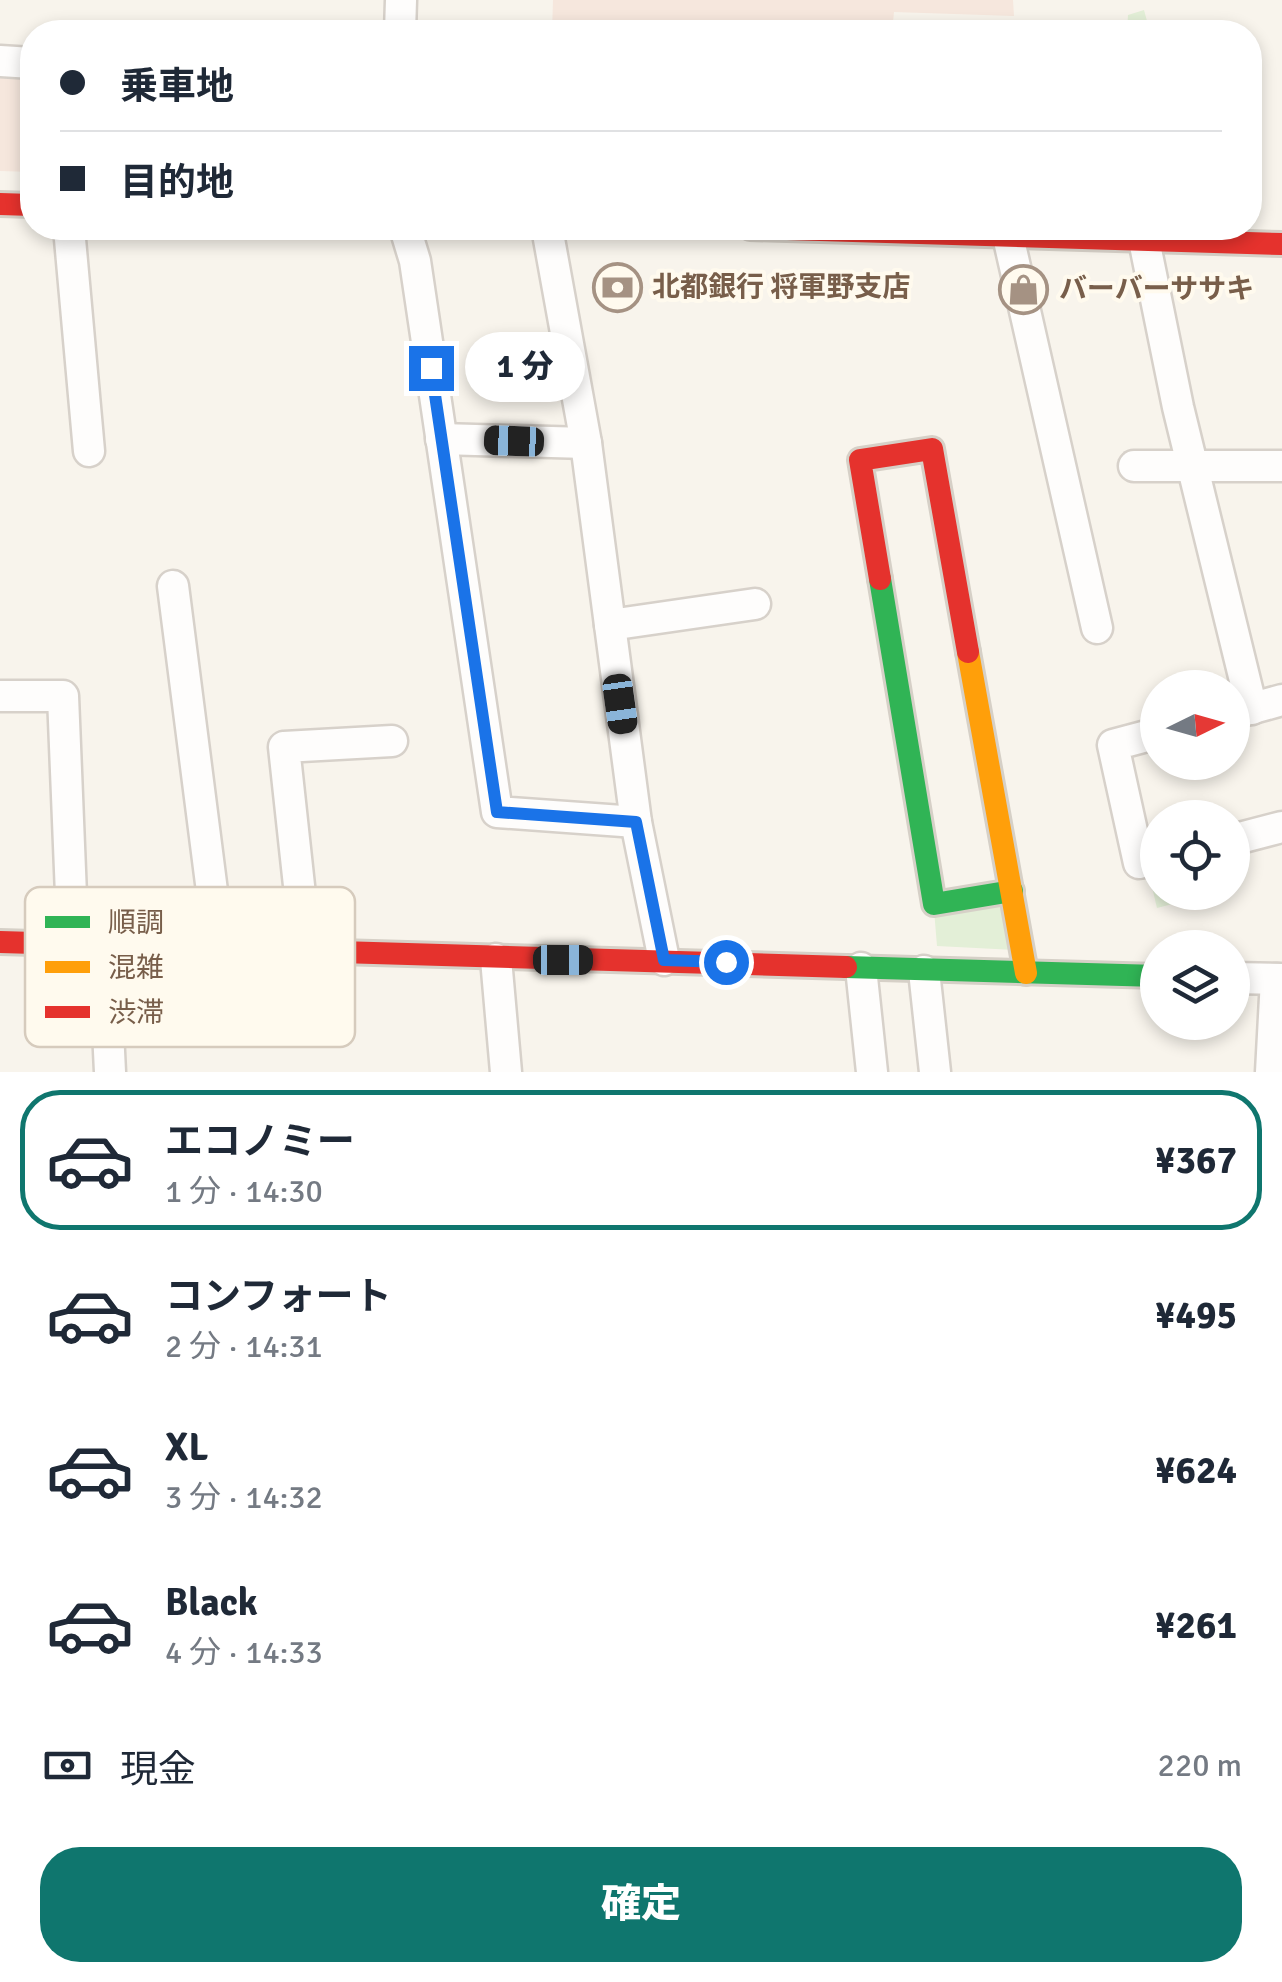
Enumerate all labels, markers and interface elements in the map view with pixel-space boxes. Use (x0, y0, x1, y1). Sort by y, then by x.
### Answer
text: 乗車地 (120, 63, 234, 110)
text: 目的地 (120, 159, 234, 206)
bank icon: 北都銀行 将軍野支店 (591, 261, 643, 313)
shop icon: バーバーササキ (998, 263, 1050, 315)
place label: 北都銀行 将軍野支店 (652, 270, 910, 304)
place label: バーバーササキ (1059, 272, 1254, 306)
callout: 1 分 (466, 333, 586, 403)
route end (409, 346, 454, 391)
text: 1 分 (497, 347, 553, 386)
car (483, 425, 545, 457)
north arrow (1140, 670, 1250, 780)
map controls (1140, 670, 1250, 1040)
car (601, 672, 639, 736)
button: locate (1140, 800, 1250, 910)
legend (25, 887, 355, 1047)
text: 順調 (108, 906, 164, 940)
button: layers (1140, 930, 1250, 1040)
route start (704, 940, 749, 985)
car (533, 945, 593, 975)
text: 混雑 (108, 951, 164, 985)
text: 渋滞 (108, 996, 164, 1030)
icon: car (45, 1115, 135, 1205)
text: エコノミー (165, 1118, 355, 1165)
text: ¥367 (1155, 1137, 1237, 1184)
text: 1 分 · 14:30 (165, 1172, 323, 1211)
icon: car (45, 1270, 135, 1360)
text: コンフォート (165, 1273, 392, 1320)
text: ¥495 (1155, 1292, 1237, 1339)
text: 2 分 · 14:31 (165, 1327, 323, 1366)
text: XL (165, 1424, 208, 1471)
icon: car (45, 1425, 135, 1515)
text: ¥624 (1155, 1447, 1237, 1494)
text: 3 分 · 14:32 (165, 1478, 323, 1517)
text: Black (165, 1579, 258, 1626)
icon: car (45, 1580, 135, 1670)
text: ¥261 (1155, 1602, 1237, 1649)
text: 4 分 · 14:33 (165, 1633, 323, 1672)
icon: cash (40, 1738, 95, 1793)
text: 現金 (120, 1746, 196, 1793)
text: 220 m (1158, 1746, 1242, 1785)
button: 確定 (40, 1847, 1242, 1962)

